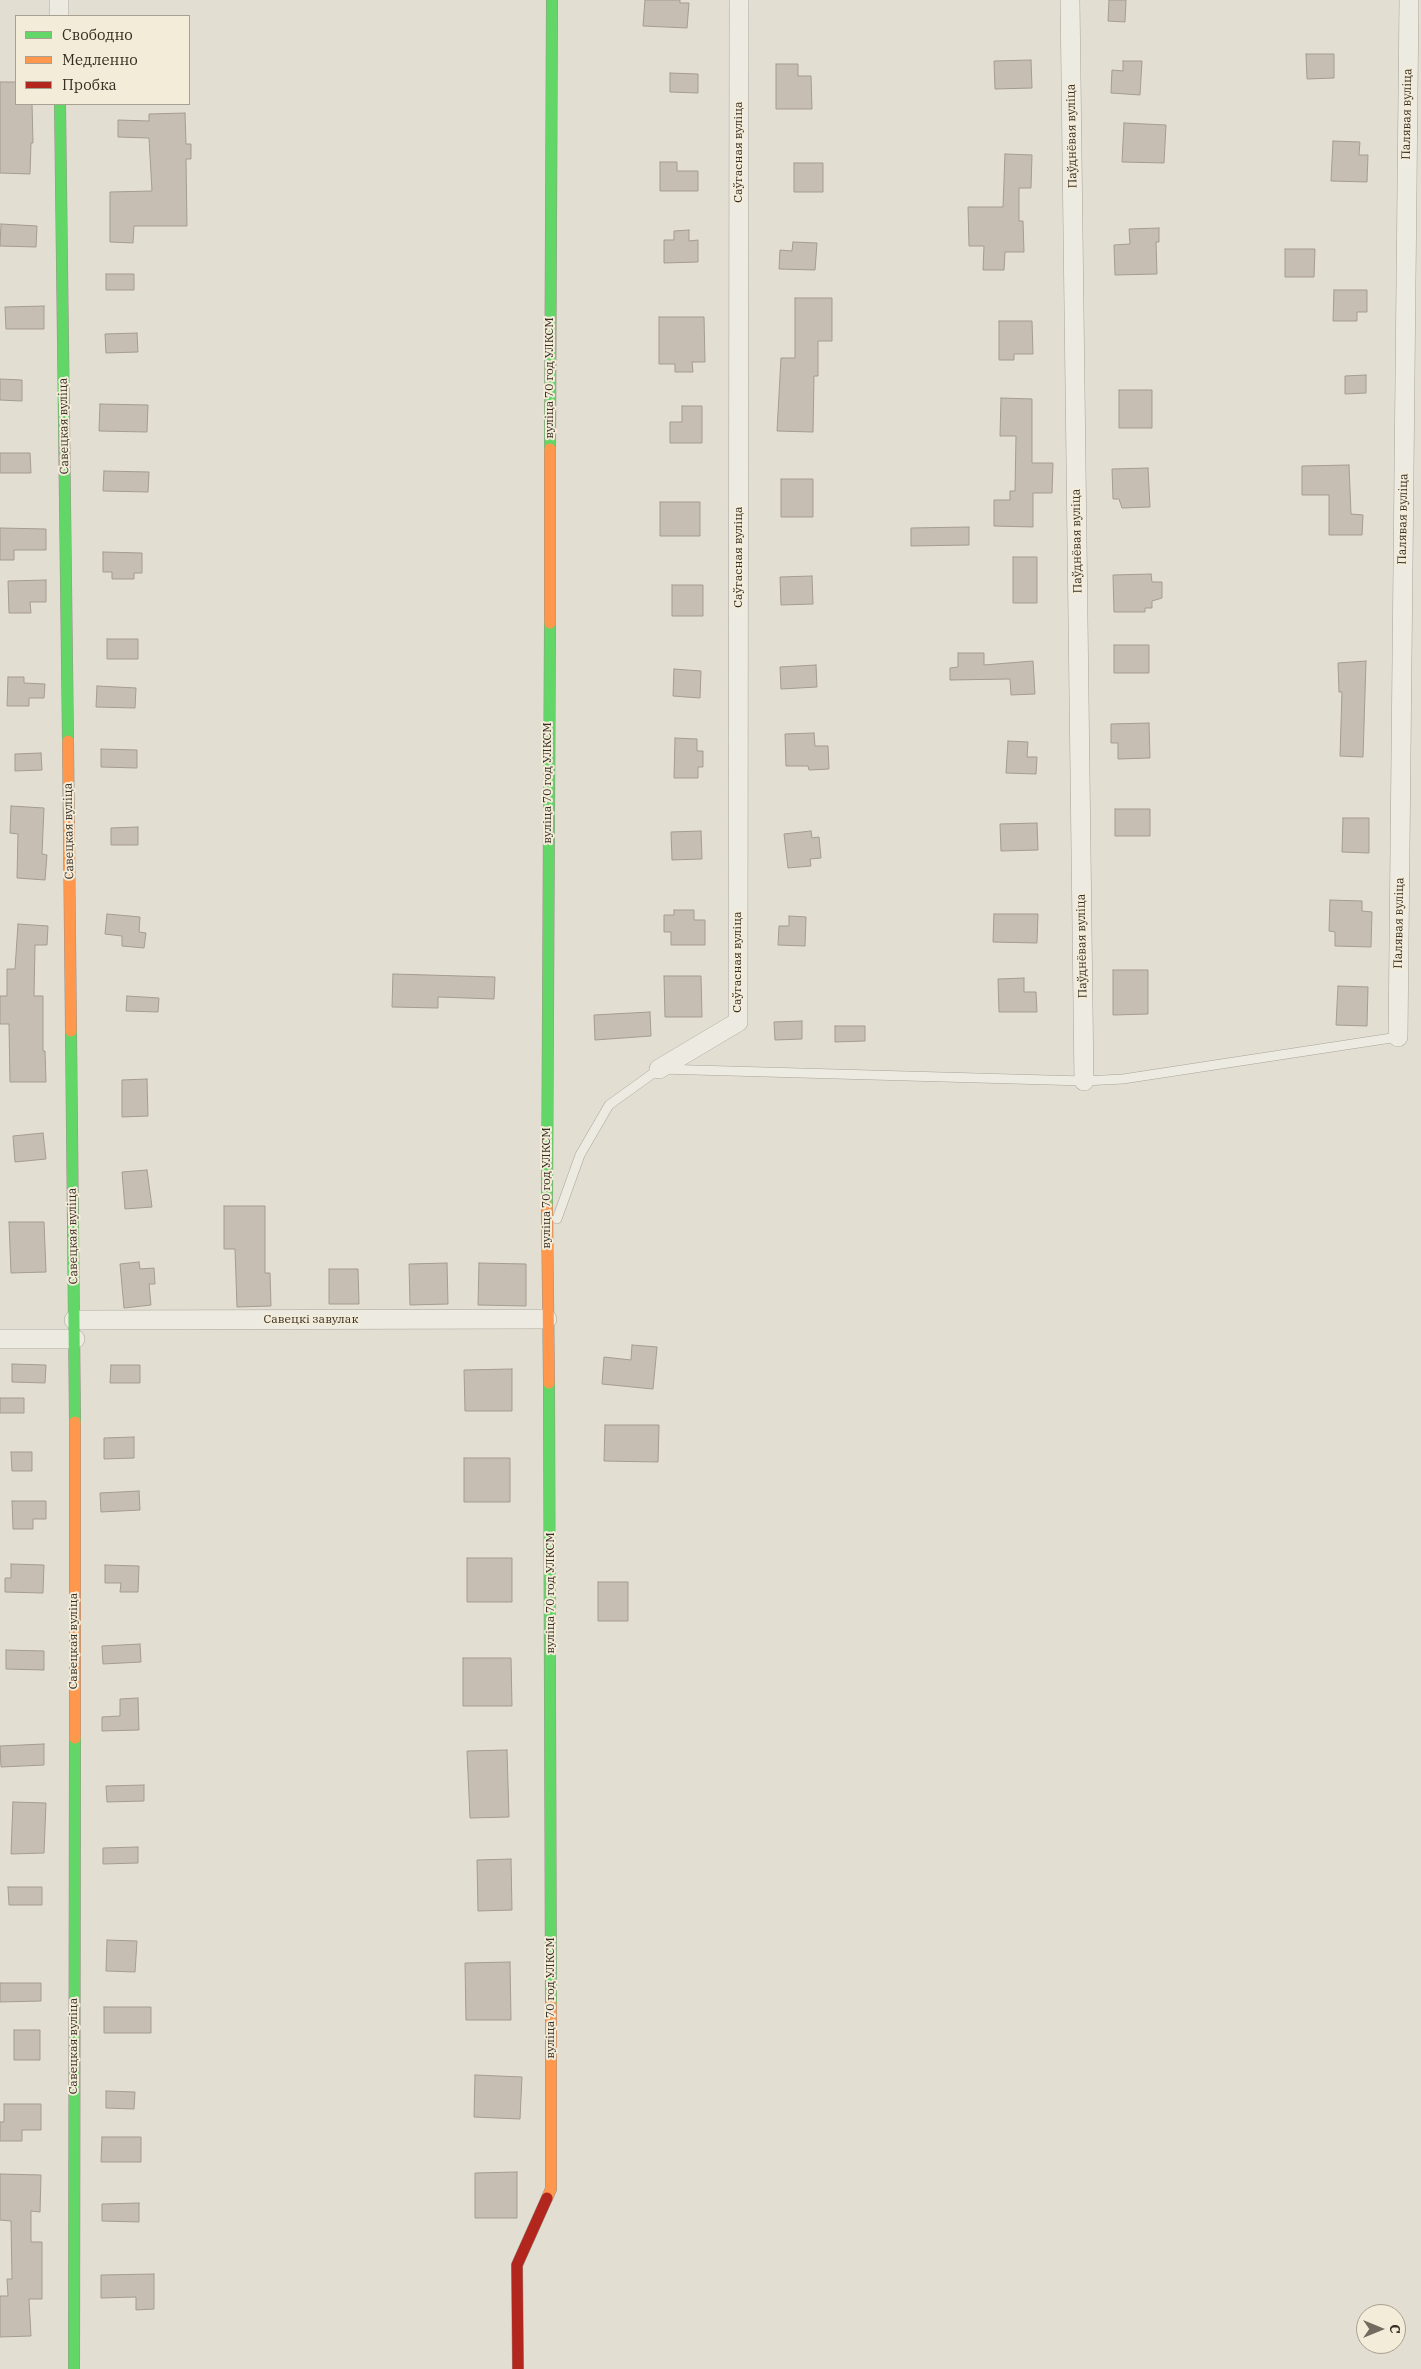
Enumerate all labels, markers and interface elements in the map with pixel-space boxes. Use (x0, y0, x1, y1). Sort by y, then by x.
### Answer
legend (15, 15, 190, 105)
text: Свободно (62, 25, 133, 44)
text: Медленно (62, 50, 138, 69)
street label: Палявая вуліца (1399, 68, 1415, 160)
text: Пробка (62, 75, 117, 94)
street label: Паўднёвая вуліца (1064, 84, 1080, 188)
street label: Саўгасная вуліца (732, 101, 746, 203)
street label: вуліца 70 год УЛКСМ (543, 317, 557, 439)
street label: Савецкая вуліца (56, 378, 72, 474)
street label: Палявая вуліца (1395, 473, 1411, 565)
street label: Паўднёвая вуліца (1069, 489, 1085, 593)
street label: Саўгасная вуліца (732, 506, 746, 608)
street label: вуліца 70 год УЛКСМ (541, 722, 555, 844)
street label: Савецкая вуліца (61, 783, 77, 879)
street label: Палявая вуліца (1391, 877, 1407, 969)
street label: Паўднёвая вуліца (1074, 894, 1090, 998)
street label: Саўгасная вуліца (731, 911, 745, 1013)
street label: вуліца 70 год УЛКСМ (540, 1127, 554, 1249)
street label: Савецкая вуліца (65, 1188, 81, 1284)
street label: Савецкі завулак (264, 1313, 358, 1327)
street label: вуліца 70 год УЛКСМ (544, 1532, 558, 1654)
street label: Савецкая вуліца (67, 1593, 81, 1689)
street label: вуліца 70 год УЛКСМ (544, 1937, 558, 2059)
street label: Савецкая вуліца (67, 1998, 81, 2094)
north arrow (1356, 2304, 1406, 2354)
text: С (1386, 2324, 1404, 2334)

